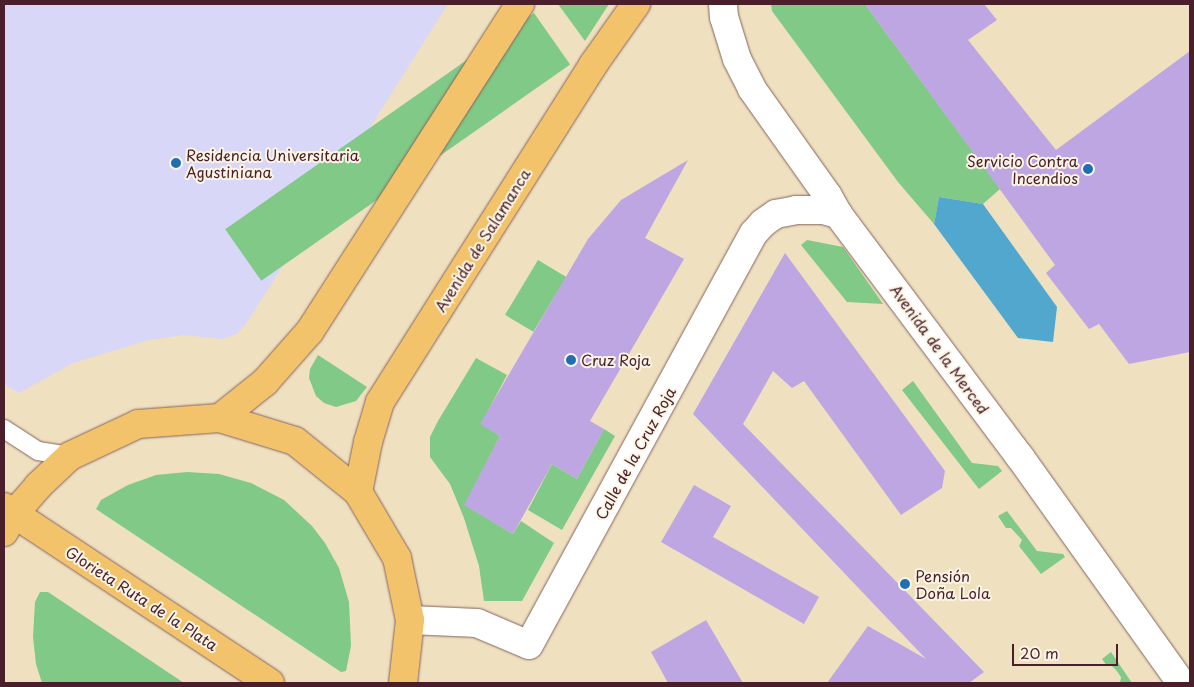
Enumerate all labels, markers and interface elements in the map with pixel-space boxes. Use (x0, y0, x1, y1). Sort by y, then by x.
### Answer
place label: Residencia Universitaria Agustiniana (186, 145, 359, 180)
place label: Servicio Contra Incendios (967, 151, 1078, 186)
marker: Residencia Universitaria Agustiniana (170, 157, 182, 169)
marker: Servicio Contra Incendios (1082, 163, 1094, 175)
street label: Avenida de Salamanca (430, 165, 534, 315)
street label: Avenida de la Merced (887, 281, 993, 417)
place label: Cruz Roja (581, 351, 651, 369)
marker: Cruz Roja (565, 354, 577, 366)
street label: Calle de la Cruz Roja (590, 382, 680, 524)
street label: Glorieta Ruta de la Plata (62, 541, 222, 655)
place label: Pensión Doña Lola (915, 566, 989, 601)
marker: Pensión Doña Lola (899, 578, 911, 590)
scale bar (1014, 634, 1120, 666)
text: 20 m (1020, 641, 1059, 664)

